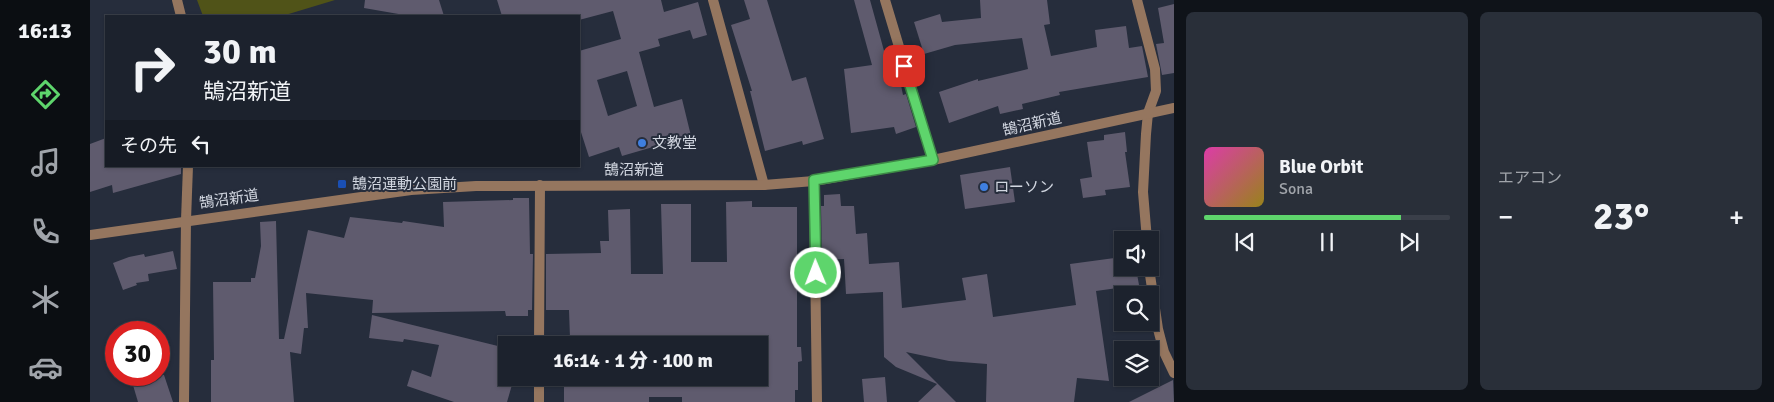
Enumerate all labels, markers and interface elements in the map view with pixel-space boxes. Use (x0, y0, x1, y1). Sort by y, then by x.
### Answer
text: 16:13 (18, 17, 72, 44)
text: 30 m (203, 30, 277, 73)
icon: right (120, 35, 185, 100)
pin (883, 45, 925, 87)
icon: arrive (890, 52, 918, 80)
icon: directions (28, 77, 63, 112)
text: 鵠沼新道 (203, 78, 291, 105)
street label: 鵠沼新道 (1001, 108, 1063, 140)
icon: left (187, 130, 215, 158)
text: その先 (120, 134, 177, 158)
place label: 文教堂 (652, 134, 697, 152)
marker: 文教堂 (636, 137, 648, 149)
icon: music (28, 145, 63, 180)
text: Blue Orbit (1279, 155, 1363, 179)
street label: 鵠沼新道 (604, 161, 664, 179)
text: エアコン (1498, 168, 1562, 188)
place label: 鵠沼運動公園前 (352, 175, 457, 193)
marker: 鵠沼運動公園前 (336, 178, 348, 190)
place label: ローソン (994, 178, 1054, 196)
text: Sona (1279, 179, 1313, 199)
marker: ローソン (978, 181, 990, 193)
street label: 鵠沼新道 (198, 186, 260, 212)
text: 23° (1593, 193, 1649, 240)
text: − (1498, 200, 1513, 234)
text: + (1729, 200, 1744, 234)
icon: phone (28, 214, 63, 249)
icon: previous (1231, 228, 1259, 256)
icon: pause (1313, 228, 1341, 256)
icon: next (1395, 228, 1423, 256)
map controls (1114, 231, 1159, 386)
button: sound (1114, 231, 1159, 276)
position arrow (789, 246, 841, 298)
icon: climate (28, 282, 63, 317)
button: search (1114, 286, 1159, 331)
speed limit sign: 30 (105, 321, 170, 386)
button: layers (1114, 341, 1159, 386)
text: 16:14 · 1 分 · 100 m (553, 349, 713, 373)
icon: car (28, 350, 63, 385)

